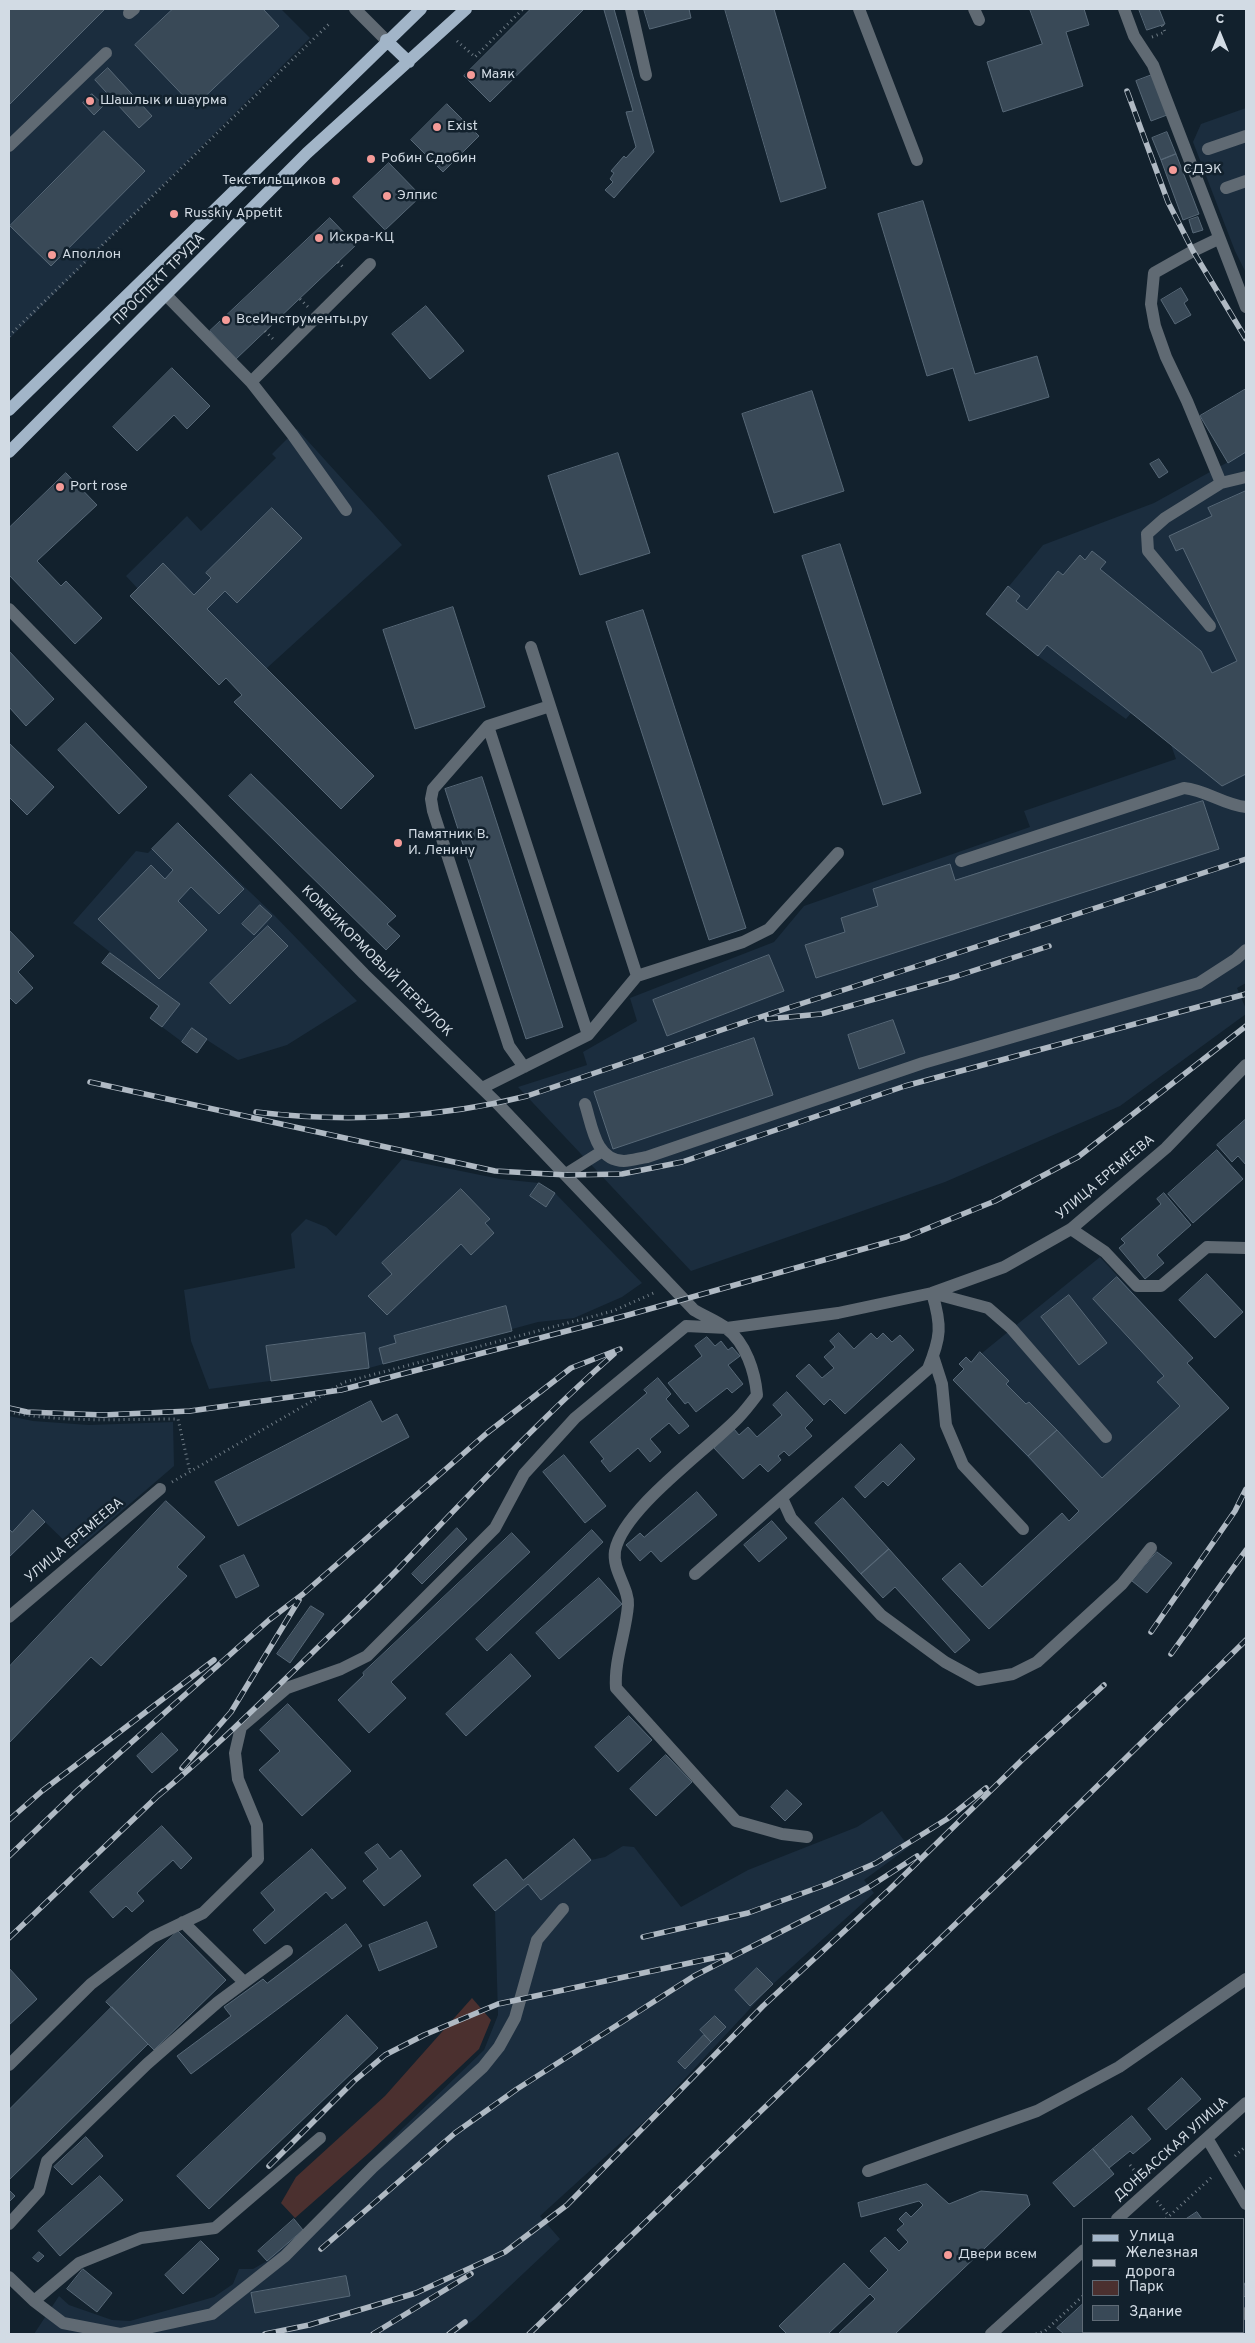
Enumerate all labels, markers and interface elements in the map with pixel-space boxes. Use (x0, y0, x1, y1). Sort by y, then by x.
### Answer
north arrow (1195, 10, 1245, 60)
text: С (1216, 11, 1224, 28)
place label: Маяк (481, 67, 515, 83)
marker: Маяк (465, 69, 477, 81)
place label: Шашлык и шаурма (100, 93, 227, 109)
marker: Шашлык и шаурма (84, 95, 96, 107)
place label: Exist (447, 119, 478, 135)
marker: Exist (431, 121, 443, 133)
place label: Робин Сдобин (381, 151, 476, 167)
marker: Робин Сдобин (365, 153, 377, 165)
place label: СДЭК (1183, 162, 1222, 178)
marker: СДЭК (1167, 164, 1179, 176)
place label: Текстильщиков (222, 173, 326, 189)
marker: Текстильщиков (330, 175, 342, 187)
place label: Элпис (397, 188, 438, 204)
marker: Элпис (381, 190, 393, 202)
place label: Russkiy Appetit (184, 206, 283, 222)
marker: Russkiy Appetit (168, 208, 180, 220)
place label: Искра-КЦ (329, 230, 394, 246)
street label: ПРОСПЕКТ ТРУДА (111, 231, 209, 329)
marker: Искра-КЦ (313, 232, 325, 244)
place label: Аполлон (62, 247, 121, 263)
marker: Аполлон (46, 249, 58, 261)
place label: ВсеИнструменты.ру (236, 312, 368, 328)
marker: ВсеИнструменты.ру (220, 314, 232, 326)
place label: Port rose (70, 479, 128, 495)
marker: Port rose (54, 481, 66, 493)
place label: Памятник В. И. Ленину (408, 827, 489, 860)
marker: Памятник В. И. Ленину (392, 837, 404, 849)
street label: КОМБИКОРМОВЫЙ ПЕРЕУЛОК (297, 883, 455, 1041)
street label: УЛИЦА ЕРЕМЕЕВА (1053, 1132, 1159, 1224)
street label: УЛИЦА ЕРЕМЕЕВА (22, 1495, 128, 1587)
street label: ДОНБАССКАЯ УЛИЦА (1111, 2094, 1233, 2206)
legend (1082, 2218, 1245, 2333)
text: Улица (1129, 2228, 1174, 2247)
text: Железная дорога (1126, 2244, 1198, 2282)
place label: Двери всем (958, 2247, 1037, 2263)
marker: Двери всем (942, 2249, 954, 2261)
text: Парк (1129, 2278, 1164, 2297)
text: Здание (1129, 2303, 1182, 2322)

